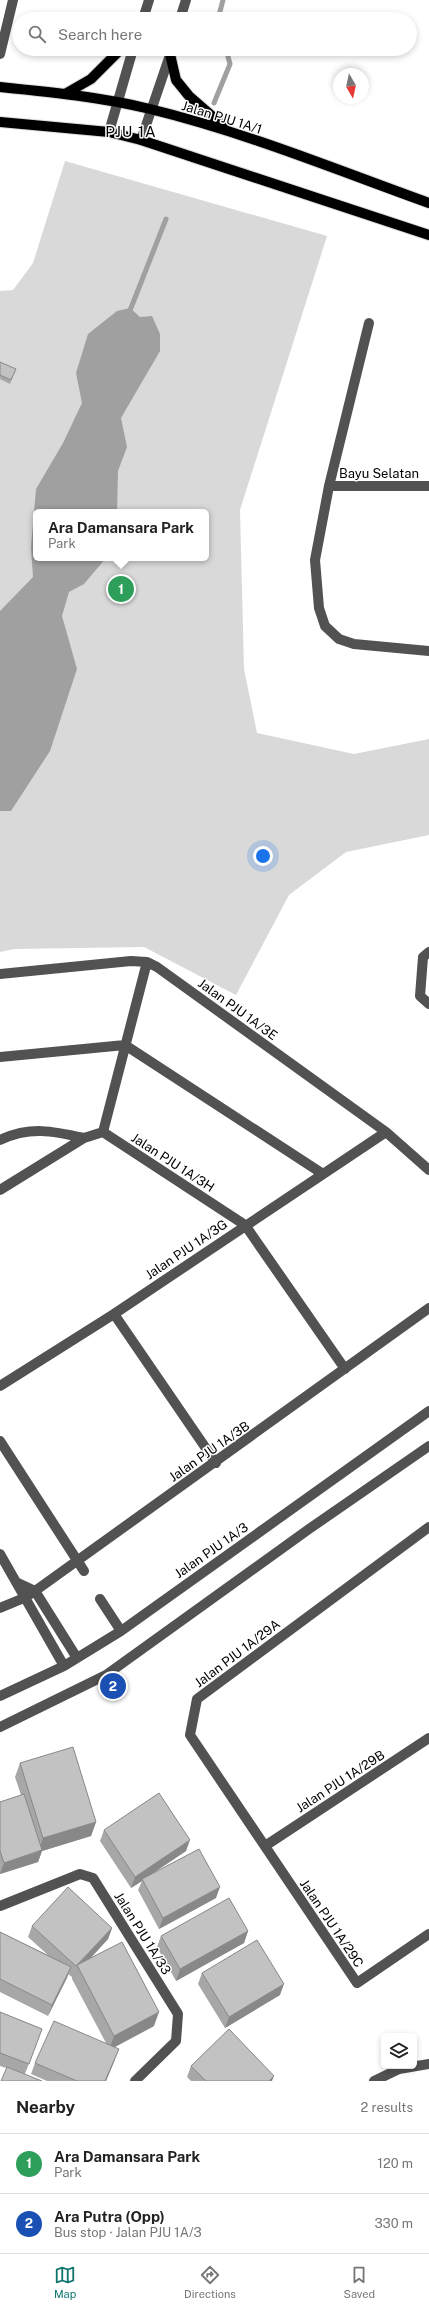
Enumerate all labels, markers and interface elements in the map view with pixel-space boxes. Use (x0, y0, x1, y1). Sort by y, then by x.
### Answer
search box (12, 12, 417, 56)
icon: search (26, 23, 48, 45)
text: Search here (58, 26, 142, 43)
north arrow (333, 68, 369, 104)
street label: Jalan PJU 1A/1 (180, 98, 264, 137)
district label: PJU 1A (105, 123, 157, 140)
street label: Bayu Selatan (339, 466, 419, 481)
popup (33, 509, 209, 561)
text: Ara Damansara Park (48, 519, 194, 536)
text: Park (48, 536, 76, 551)
pin: 1 (108, 574, 134, 604)
your location (253, 846, 273, 866)
street label: Jalan PJU 1A/3E (195, 976, 280, 1043)
street label: Jalan PJU 1A/3H (128, 1130, 217, 1195)
street label: Jalan PJU 1A/3G (142, 1216, 230, 1282)
street label: Jalan PJU 1A/3B (166, 1418, 252, 1485)
street label: Jalan PJU 1A/3 (172, 1520, 251, 1581)
street label: Jalan PJU 1A/29A (192, 1616, 283, 1690)
pin: 2 (100, 1671, 126, 1701)
street label: Jalan PJU 1A/29B (293, 1747, 387, 1816)
street label: Jalan PJU 1A/29C (297, 1876, 367, 1970)
street label: Jalan PJU 1A/33 (111, 1889, 174, 1977)
map controls (381, 2033, 417, 2069)
button: layers (381, 2033, 417, 2069)
text: Nearby (16, 2097, 75, 2117)
text: 2 results (361, 2100, 413, 2115)
text: Ara Damansara Park (54, 2148, 200, 2165)
text: 1 (26, 2156, 32, 2171)
text: 120 m (378, 2156, 413, 2171)
text: Park (54, 2165, 82, 2180)
text: Ara Putra (Opp) (54, 2208, 165, 2225)
text: 2 (25, 2216, 33, 2231)
text: 330 m (374, 2216, 413, 2231)
text: Bus stop · Jalan PJU 1A/3 (54, 2225, 202, 2240)
tab: Map (54, 2264, 76, 2300)
tab: Directions (184, 2264, 236, 2300)
tab: Saved (344, 2264, 375, 2300)

